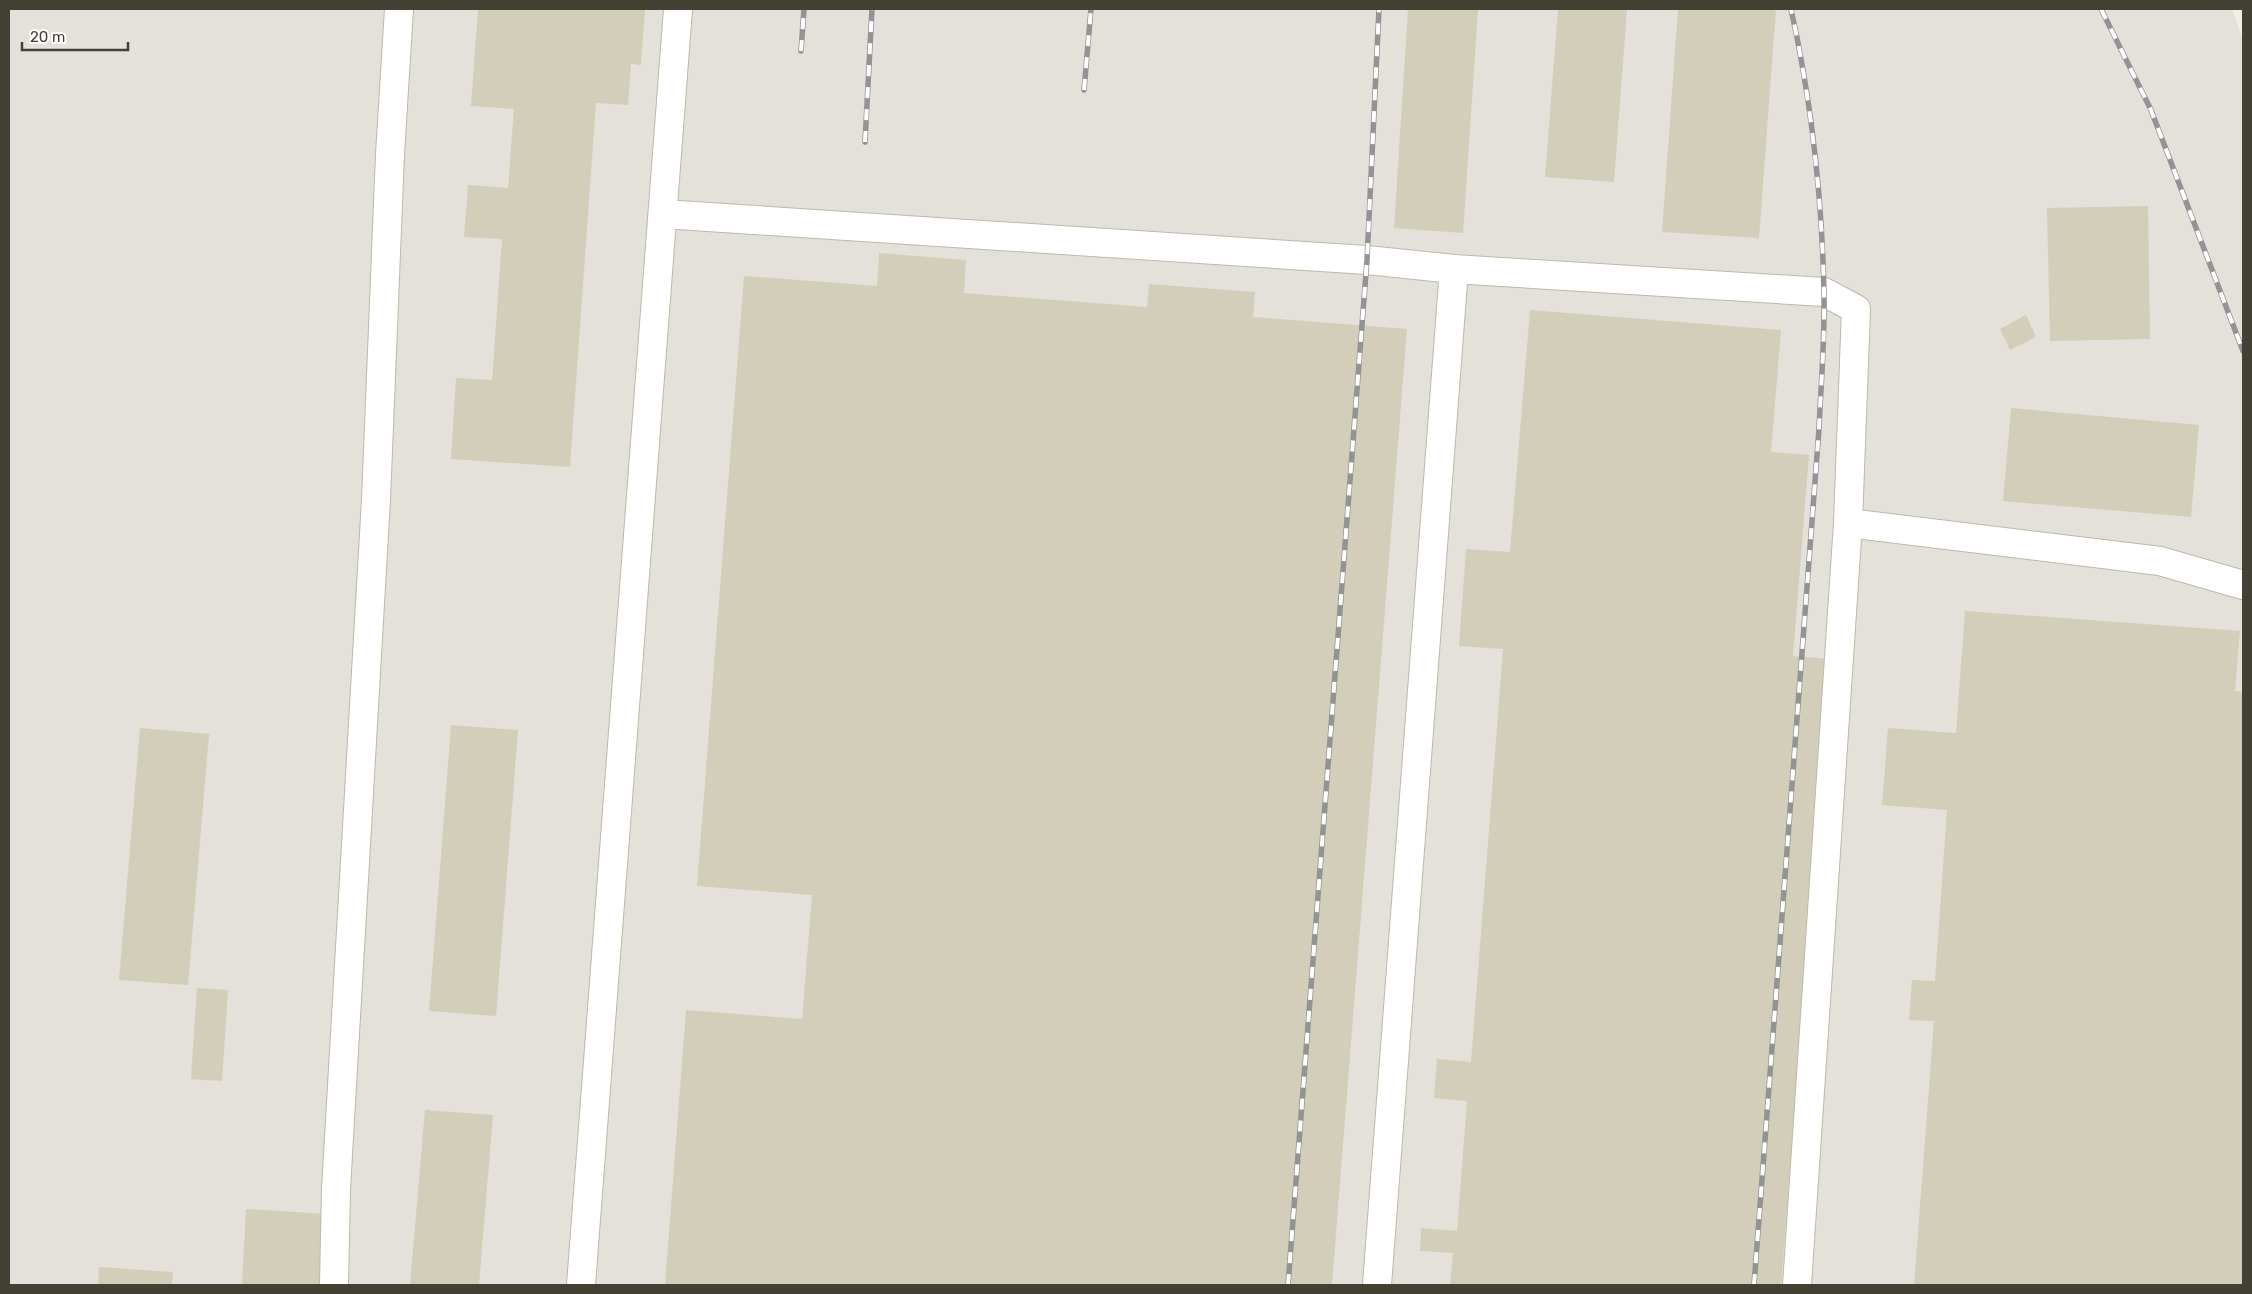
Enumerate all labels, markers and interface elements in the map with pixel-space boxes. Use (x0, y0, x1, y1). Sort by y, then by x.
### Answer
scale bar (22, 20, 129, 52)
text: 20 m (30, 28, 65, 46)

